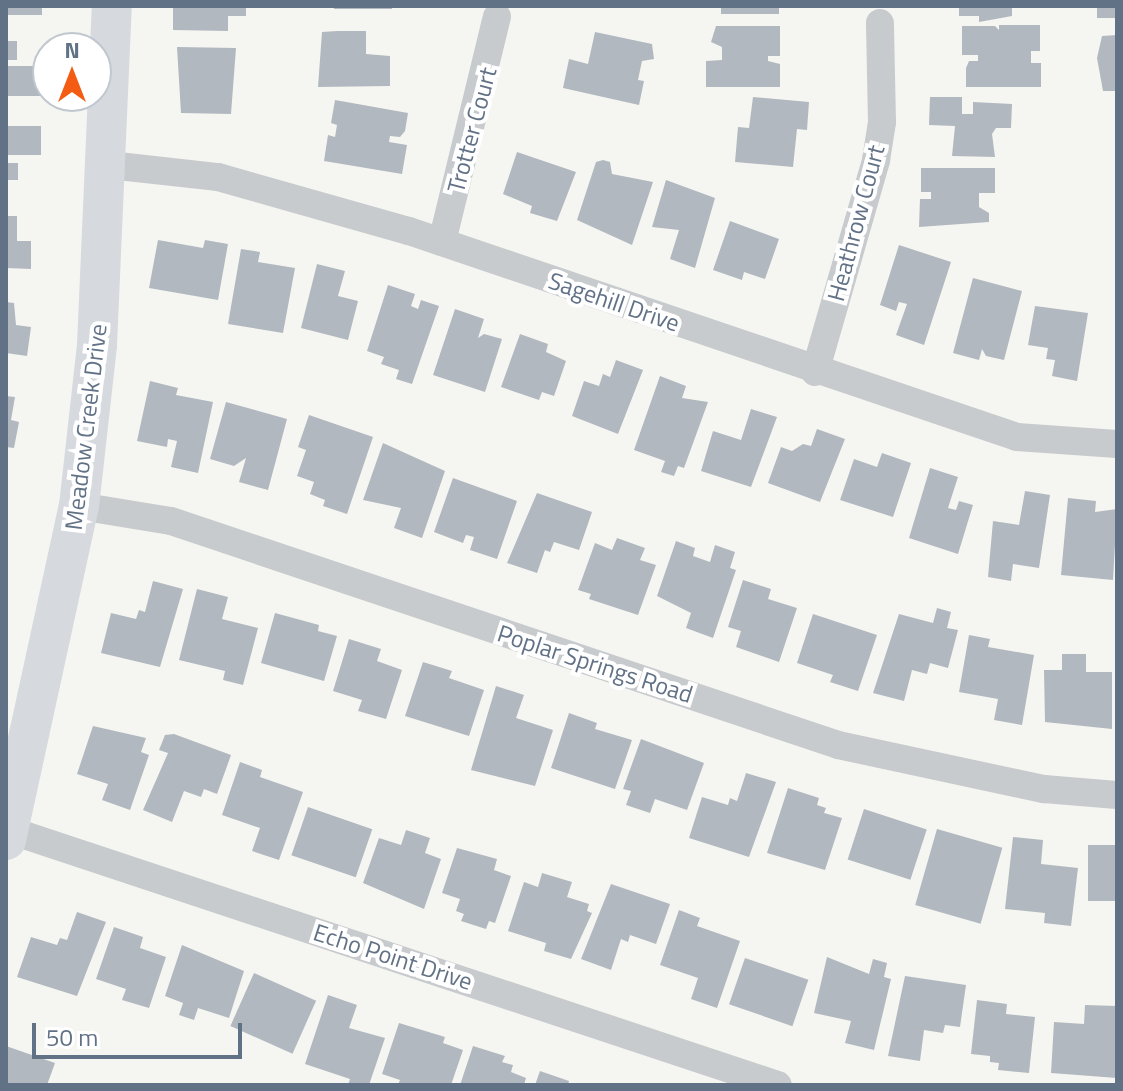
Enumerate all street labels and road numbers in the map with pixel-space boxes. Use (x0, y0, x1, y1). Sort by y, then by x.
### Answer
street label: Trotter Court (441, 64, 503, 196)
street label: Heathrow Court (821, 142, 891, 304)
street label: Sagehill Drive (545, 266, 683, 338)
street label: Meadow Creek Drive (59, 322, 113, 532)
street label: Poplar Springs Road (494, 619, 696, 709)
street label: Echo Point Drive (310, 918, 476, 996)

